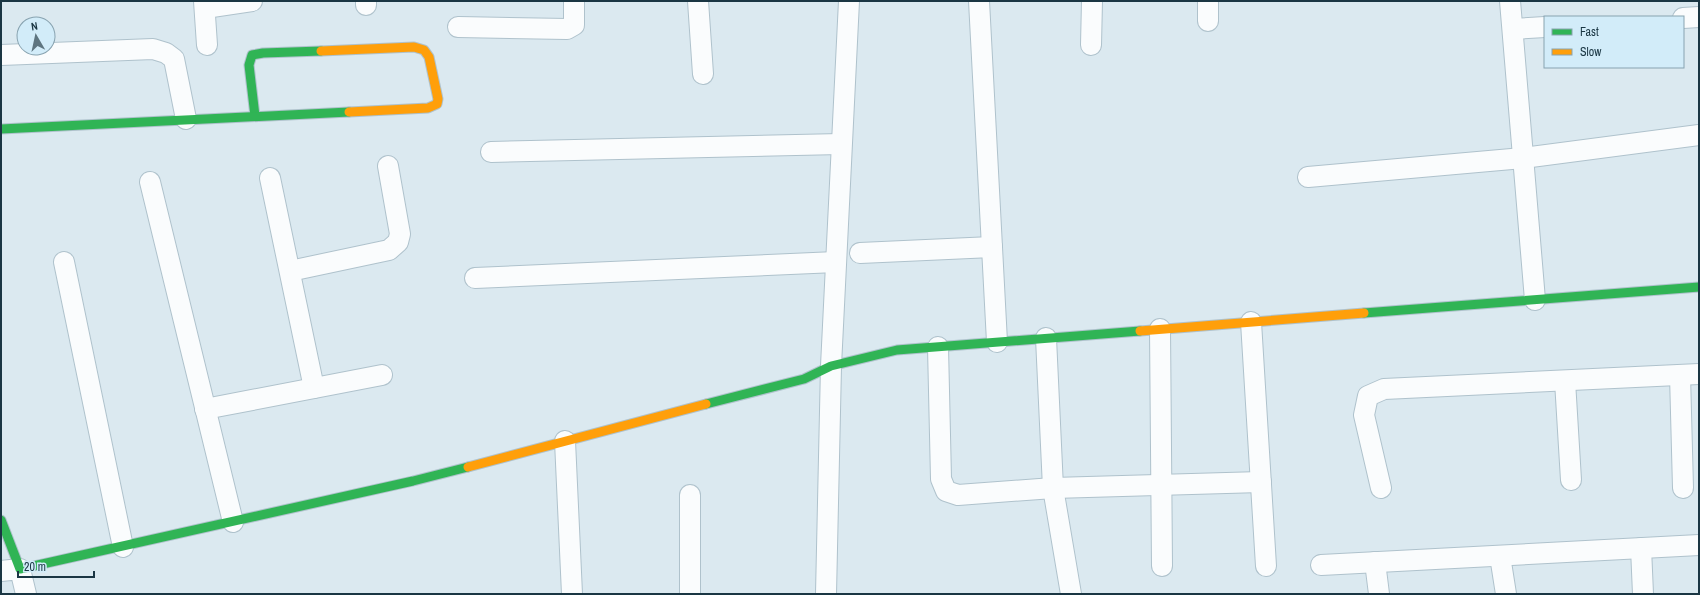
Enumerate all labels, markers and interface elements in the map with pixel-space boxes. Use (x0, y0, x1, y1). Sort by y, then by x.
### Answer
north arrow (16, 16, 56, 56)
legend (1544, 16, 1684, 68)
text: N (30, 19, 39, 34)
text: Fast (1580, 24, 1599, 40)
text: Slow (1580, 44, 1602, 60)
scale bar (18, 553, 94, 579)
text: 20 m (24, 559, 46, 575)

